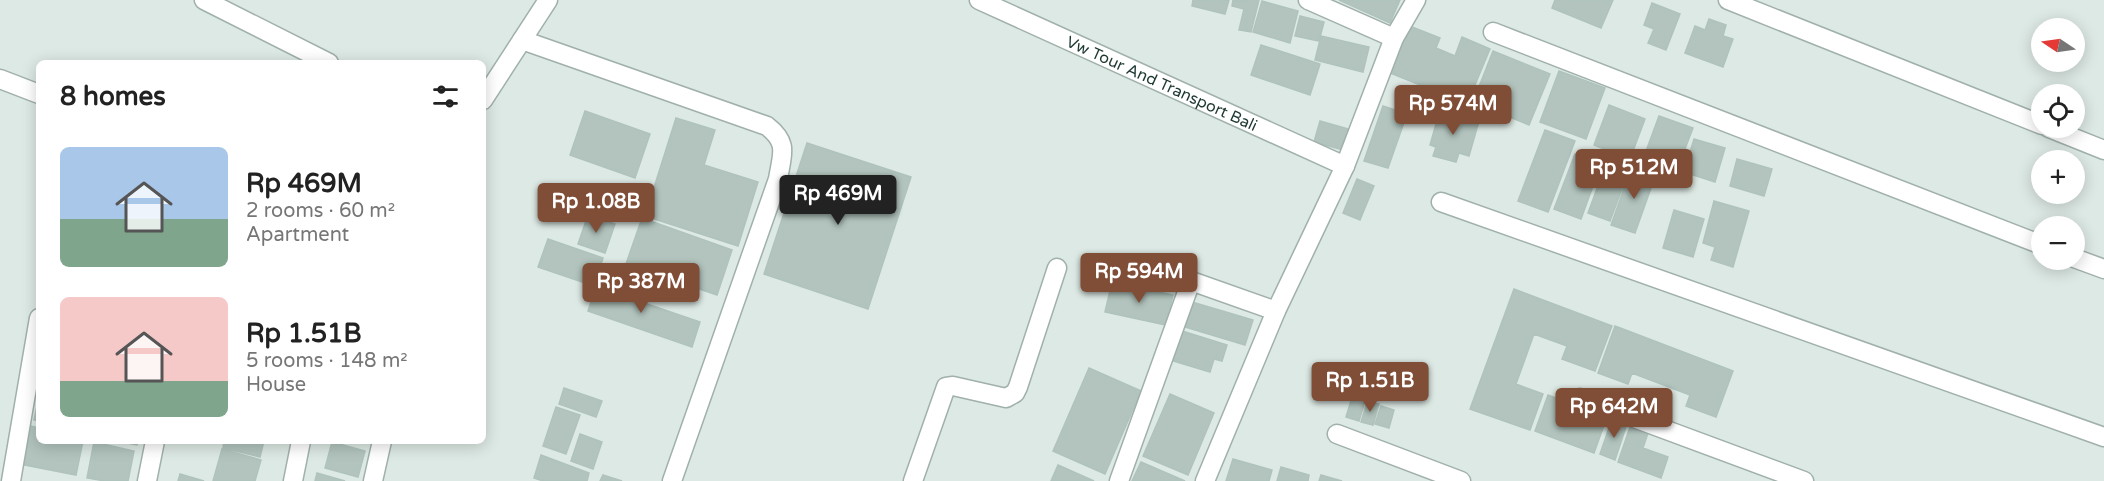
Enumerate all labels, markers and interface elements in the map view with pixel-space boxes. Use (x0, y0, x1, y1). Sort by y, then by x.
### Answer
north arrow (2031, 18, 2085, 72)
map controls (2031, 18, 2085, 270)
street label: Vw Tour And Transport Bali (1063, 32, 1260, 136)
icon: filters (429, 80, 462, 113)
text: 8 homes (60, 81, 166, 112)
button: locate (2031, 84, 2085, 138)
pin: Rp 574M (1398, 85, 1508, 136)
text: Rp 574M (1408, 92, 1498, 116)
pin: Rp 512M (1579, 149, 1689, 200)
button: + (2031, 150, 2085, 204)
text: Rp 512M (1589, 156, 1679, 180)
text: Rp 469M (246, 168, 362, 199)
icon: home (108, 171, 180, 243)
pin: Rp 469M (783, 175, 893, 226)
text: Rp 469M (793, 182, 883, 206)
pin: Rp 1.08B (534, 183, 658, 234)
text: Rp 1.08B (552, 190, 640, 214)
text: 2 rooms · 60 m² (246, 199, 395, 223)
button: − (2031, 216, 2085, 270)
text: Apartment (246, 223, 349, 247)
pin: Rp 594M (1084, 253, 1194, 304)
text: Rp 594M (1094, 260, 1184, 284)
pin: Rp 387M (586, 263, 696, 314)
text: Rp 387M (596, 270, 686, 294)
text: Rp 1.51B (246, 318, 361, 349)
icon: home (108, 321, 180, 393)
text: 5 rooms · 148 m² (246, 349, 408, 373)
pin: Rp 1.51B (1308, 362, 1432, 413)
text: Rp 1.51B (1326, 369, 1414, 393)
text: House (246, 373, 306, 397)
pin: Rp 642M (1559, 388, 1669, 439)
text: Rp 642M (1569, 395, 1659, 419)

